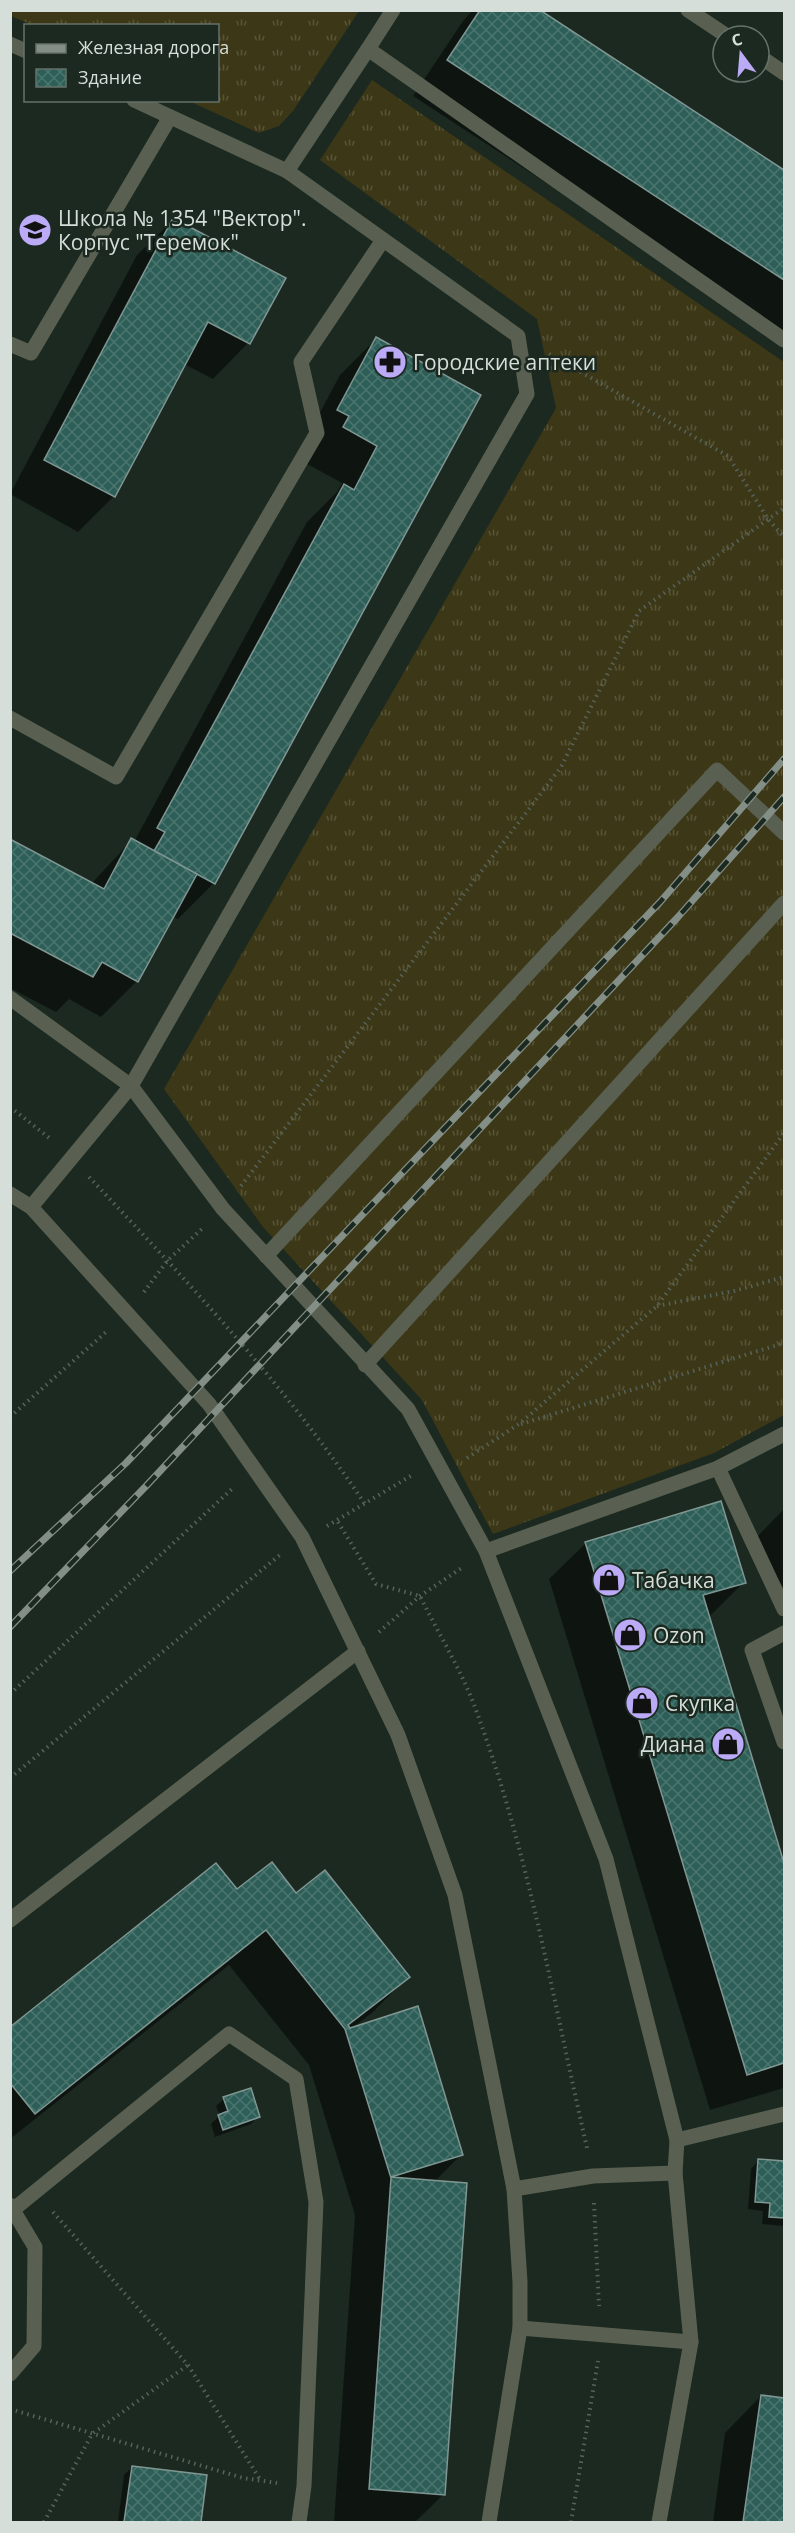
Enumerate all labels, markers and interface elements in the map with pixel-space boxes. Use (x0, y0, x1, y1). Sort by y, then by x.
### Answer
legend (24, 24, 219, 102)
north arrow (711, 24, 771, 84)
text: С (729, 28, 745, 52)
text: Железная дорога (78, 35, 229, 59)
text: Здание (78, 65, 142, 89)
place label: Школа № 1354 "Вектор". Корпус "Теремок" (58, 204, 306, 256)
school or university icon: Школа № 1354 "Вектор". Корпус "Теремок" (17, 212, 53, 248)
pharmacy icon: Городские аптеки (372, 344, 408, 380)
place label: Городские аптеки (413, 348, 596, 376)
shop icon: Табачка (591, 1562, 627, 1598)
place label: Табачка (632, 1566, 715, 1594)
shop icon: Ozon (612, 1617, 648, 1653)
place label: Ozon (653, 1621, 705, 1649)
shop icon: Скупка (624, 1685, 660, 1721)
place label: Скупка (665, 1689, 735, 1717)
shop icon: Диана (710, 1726, 746, 1762)
place label: Диана (641, 1730, 705, 1758)

